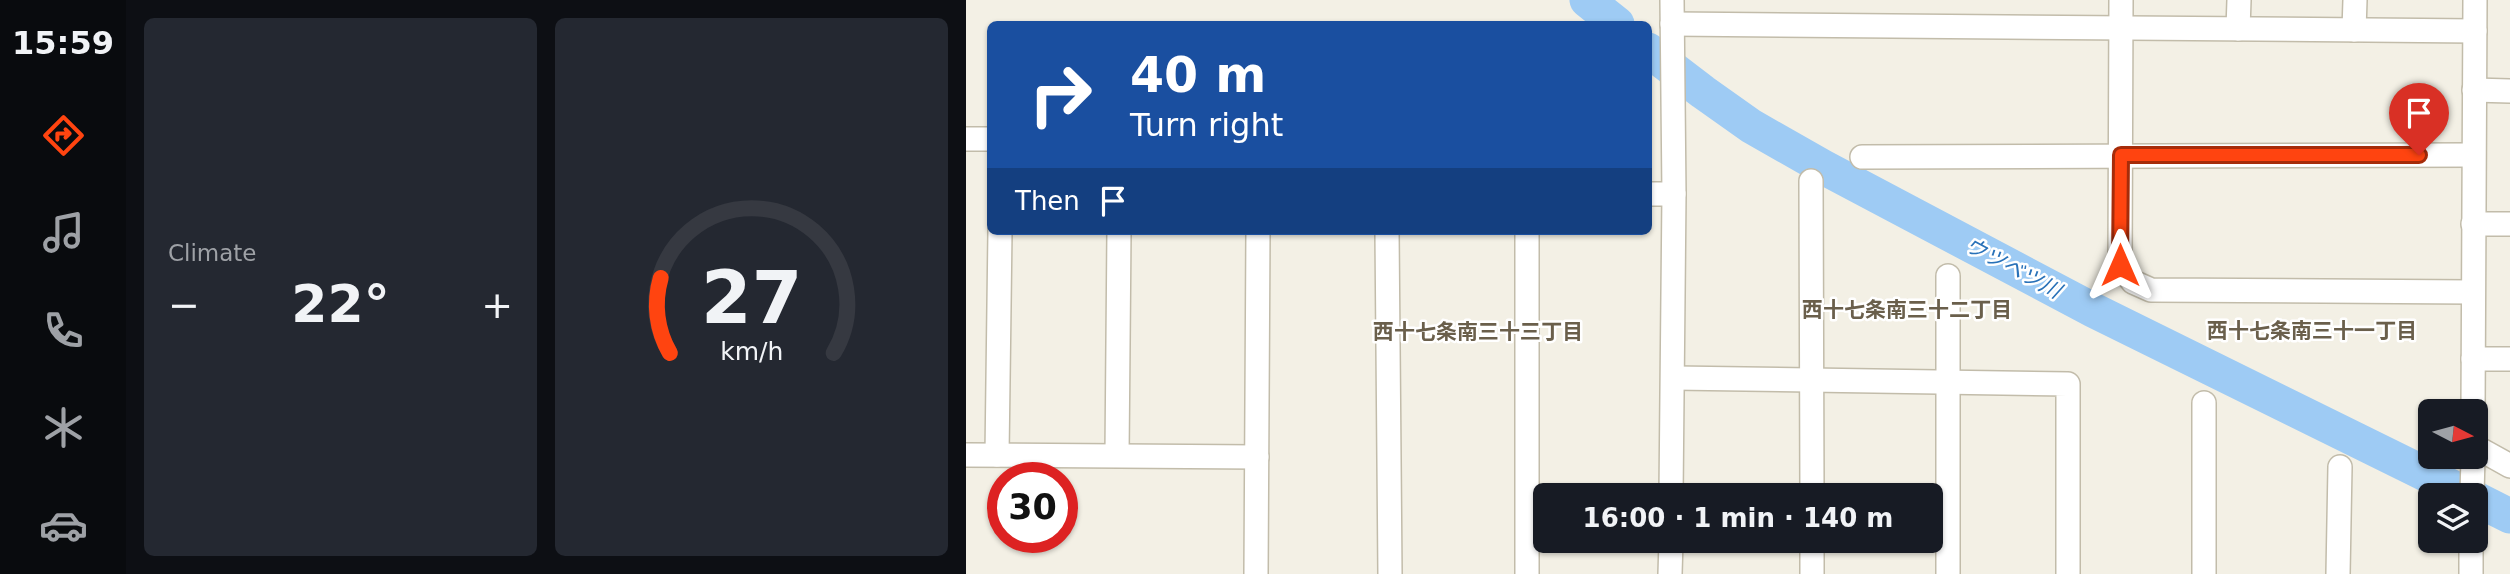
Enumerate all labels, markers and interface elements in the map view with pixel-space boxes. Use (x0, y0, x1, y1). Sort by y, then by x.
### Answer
text: 15:59 (12, 24, 114, 62)
text: 40 m (1130, 47, 1266, 104)
icon: right (1015, 49, 1106, 140)
pin (2389, 83, 2449, 155)
icon: arrive (2400, 94, 2438, 132)
text: Turn right (1130, 106, 1283, 144)
icon: directions (39, 111, 88, 160)
icon: arrive (1094, 182, 1132, 220)
text: Then (1015, 186, 1080, 216)
icon: music (39, 208, 88, 257)
position arrow (2083, 228, 2157, 302)
water label: ウツベツ川 (1961, 233, 2067, 304)
text: Climate (168, 240, 257, 266)
text: 27 (701, 255, 802, 340)
text: 22° (291, 274, 390, 334)
text: − (168, 283, 200, 327)
text: + (481, 283, 513, 327)
district label: 西十七条南三十二丁目 (1802, 298, 2012, 322)
icon: phone (39, 306, 88, 355)
district label: 西十七条南三十一丁目 (2207, 319, 2417, 343)
district label: 西十七条南三十三丁目 (1373, 320, 1583, 344)
text: km/h (720, 337, 783, 366)
north arrow (2418, 399, 2488, 469)
map controls (2418, 399, 2488, 553)
icon: climate (39, 403, 88, 452)
speed limit sign: 30 (987, 462, 1078, 553)
button: layers (2418, 483, 2488, 553)
icon: car (39, 501, 88, 550)
text: 16:00 · 1 min · 140 m (1583, 503, 1893, 533)

